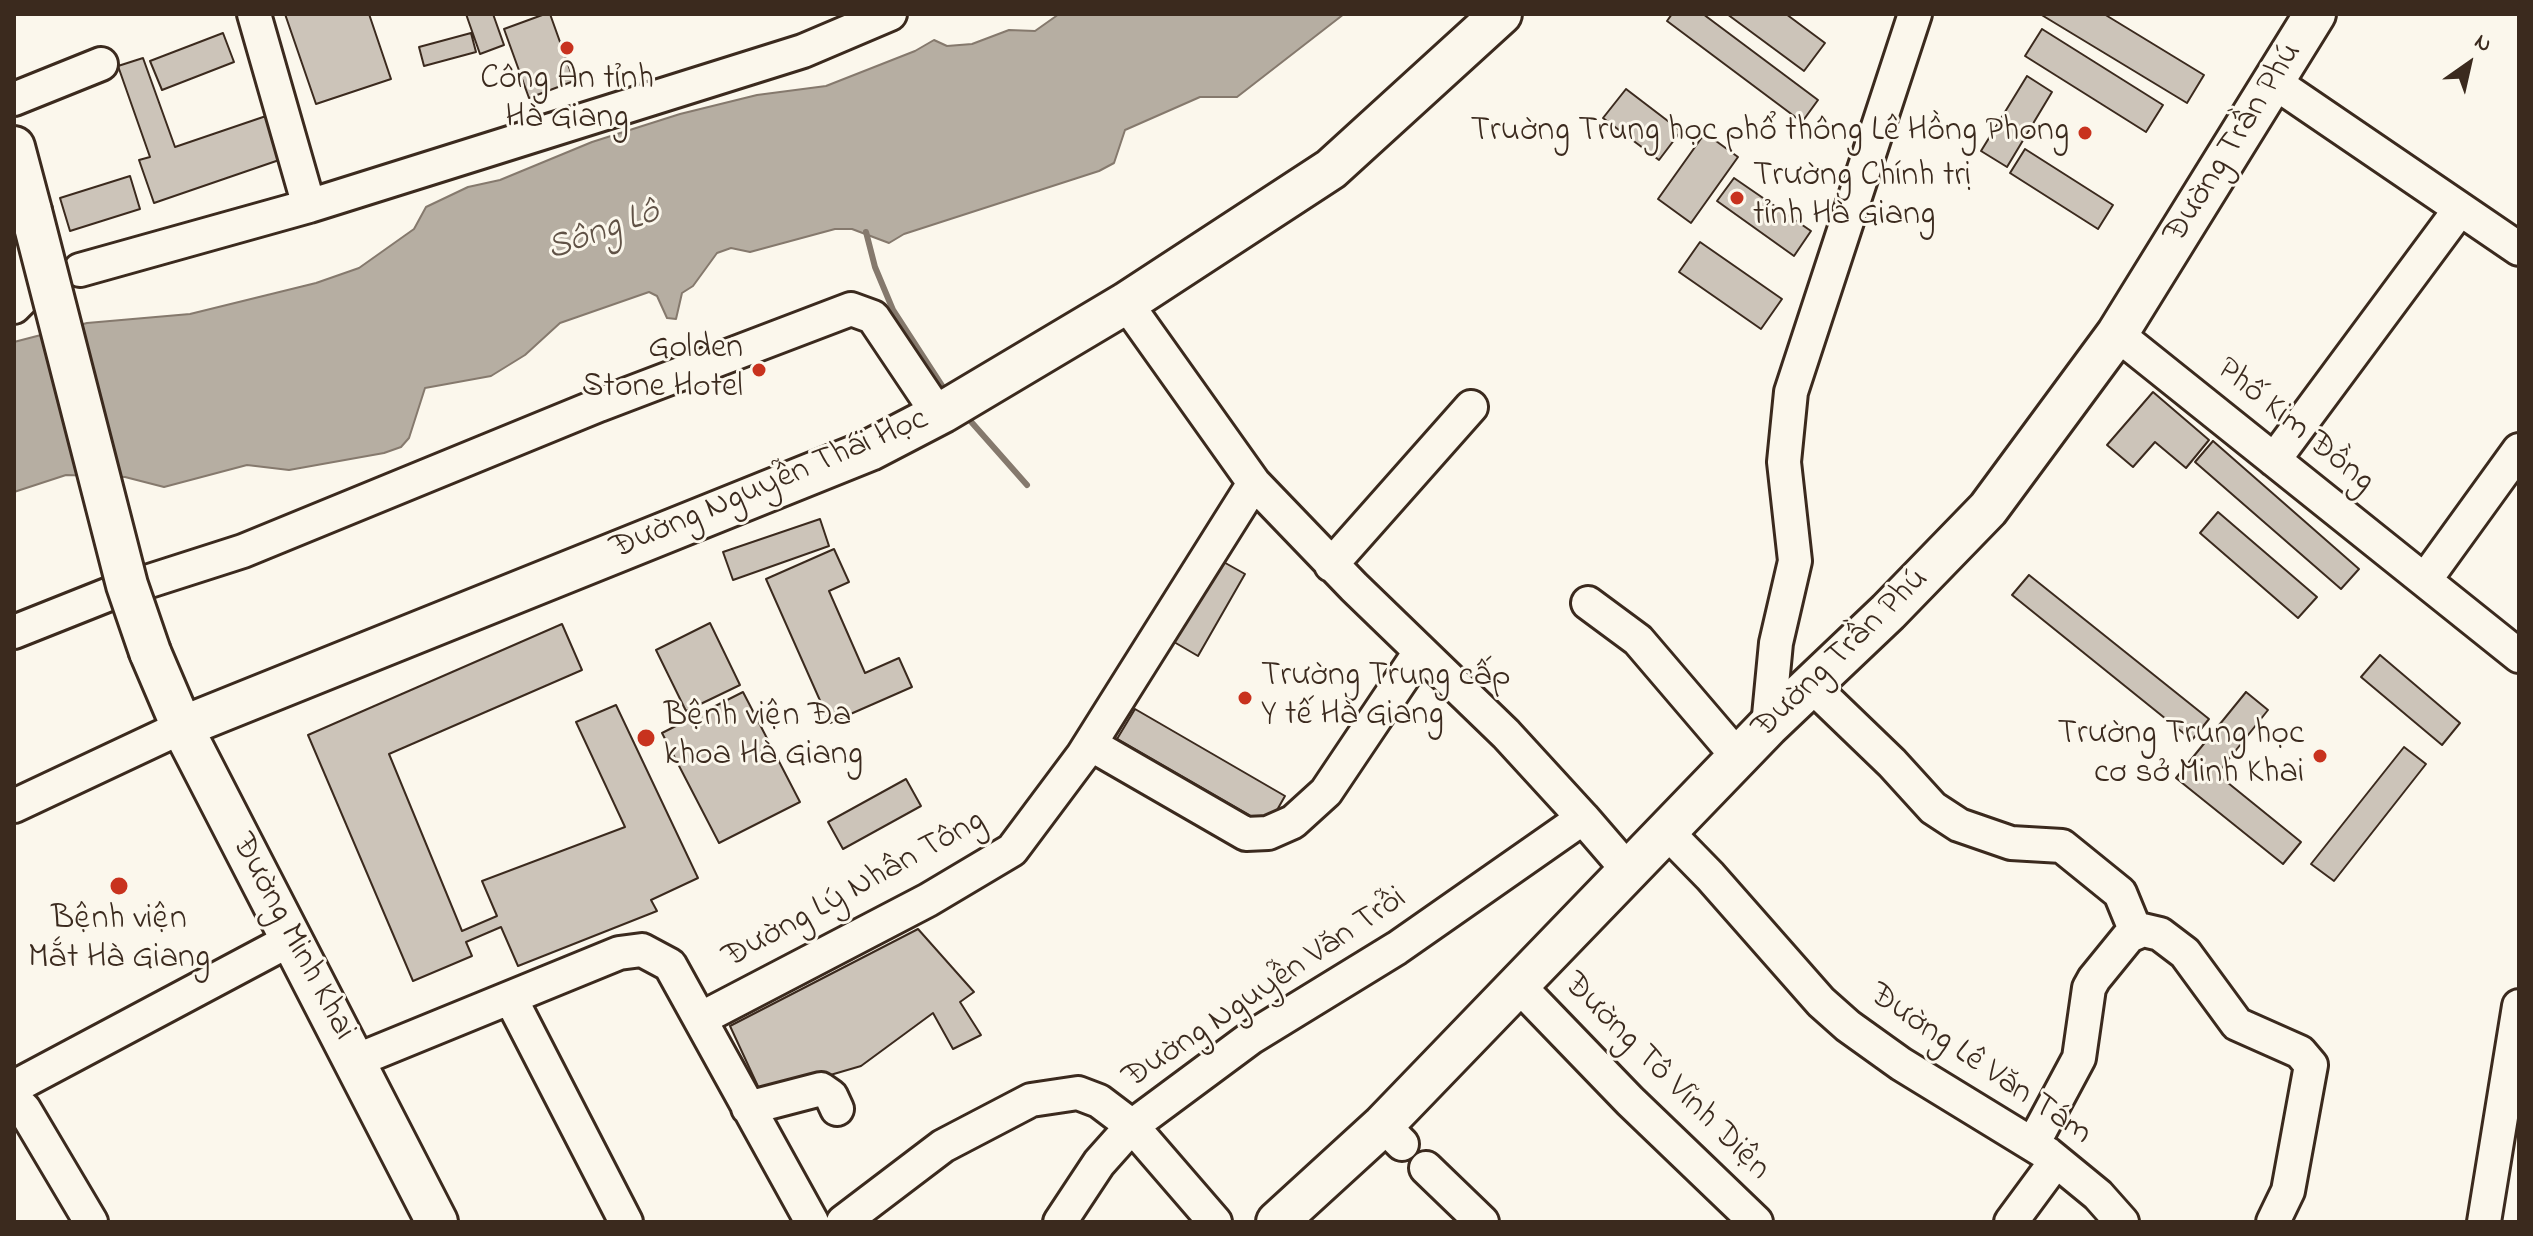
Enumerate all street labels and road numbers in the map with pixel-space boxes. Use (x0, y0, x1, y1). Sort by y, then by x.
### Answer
street label: Đường Trần Phú (2157, 36, 2313, 252)
street label: Phố Kim Đồng (2206, 351, 2382, 503)
street label: Đường Nguyễn Thái Học (605, 401, 935, 571)
street label: Đường Trần Phú (1745, 561, 1939, 749)
street label: Đường Lý Nhân Tông (717, 802, 993, 980)
street label: Đường Minh Khai (220, 828, 362, 1048)
street label: Đường Nguyễn Văn Trỗi (1117, 880, 1415, 1100)
street label: Đường Tô Vĩnh Diện (1552, 965, 1778, 1191)
street label: Đường Lê Văn Tám (1860, 976, 2098, 1156)

